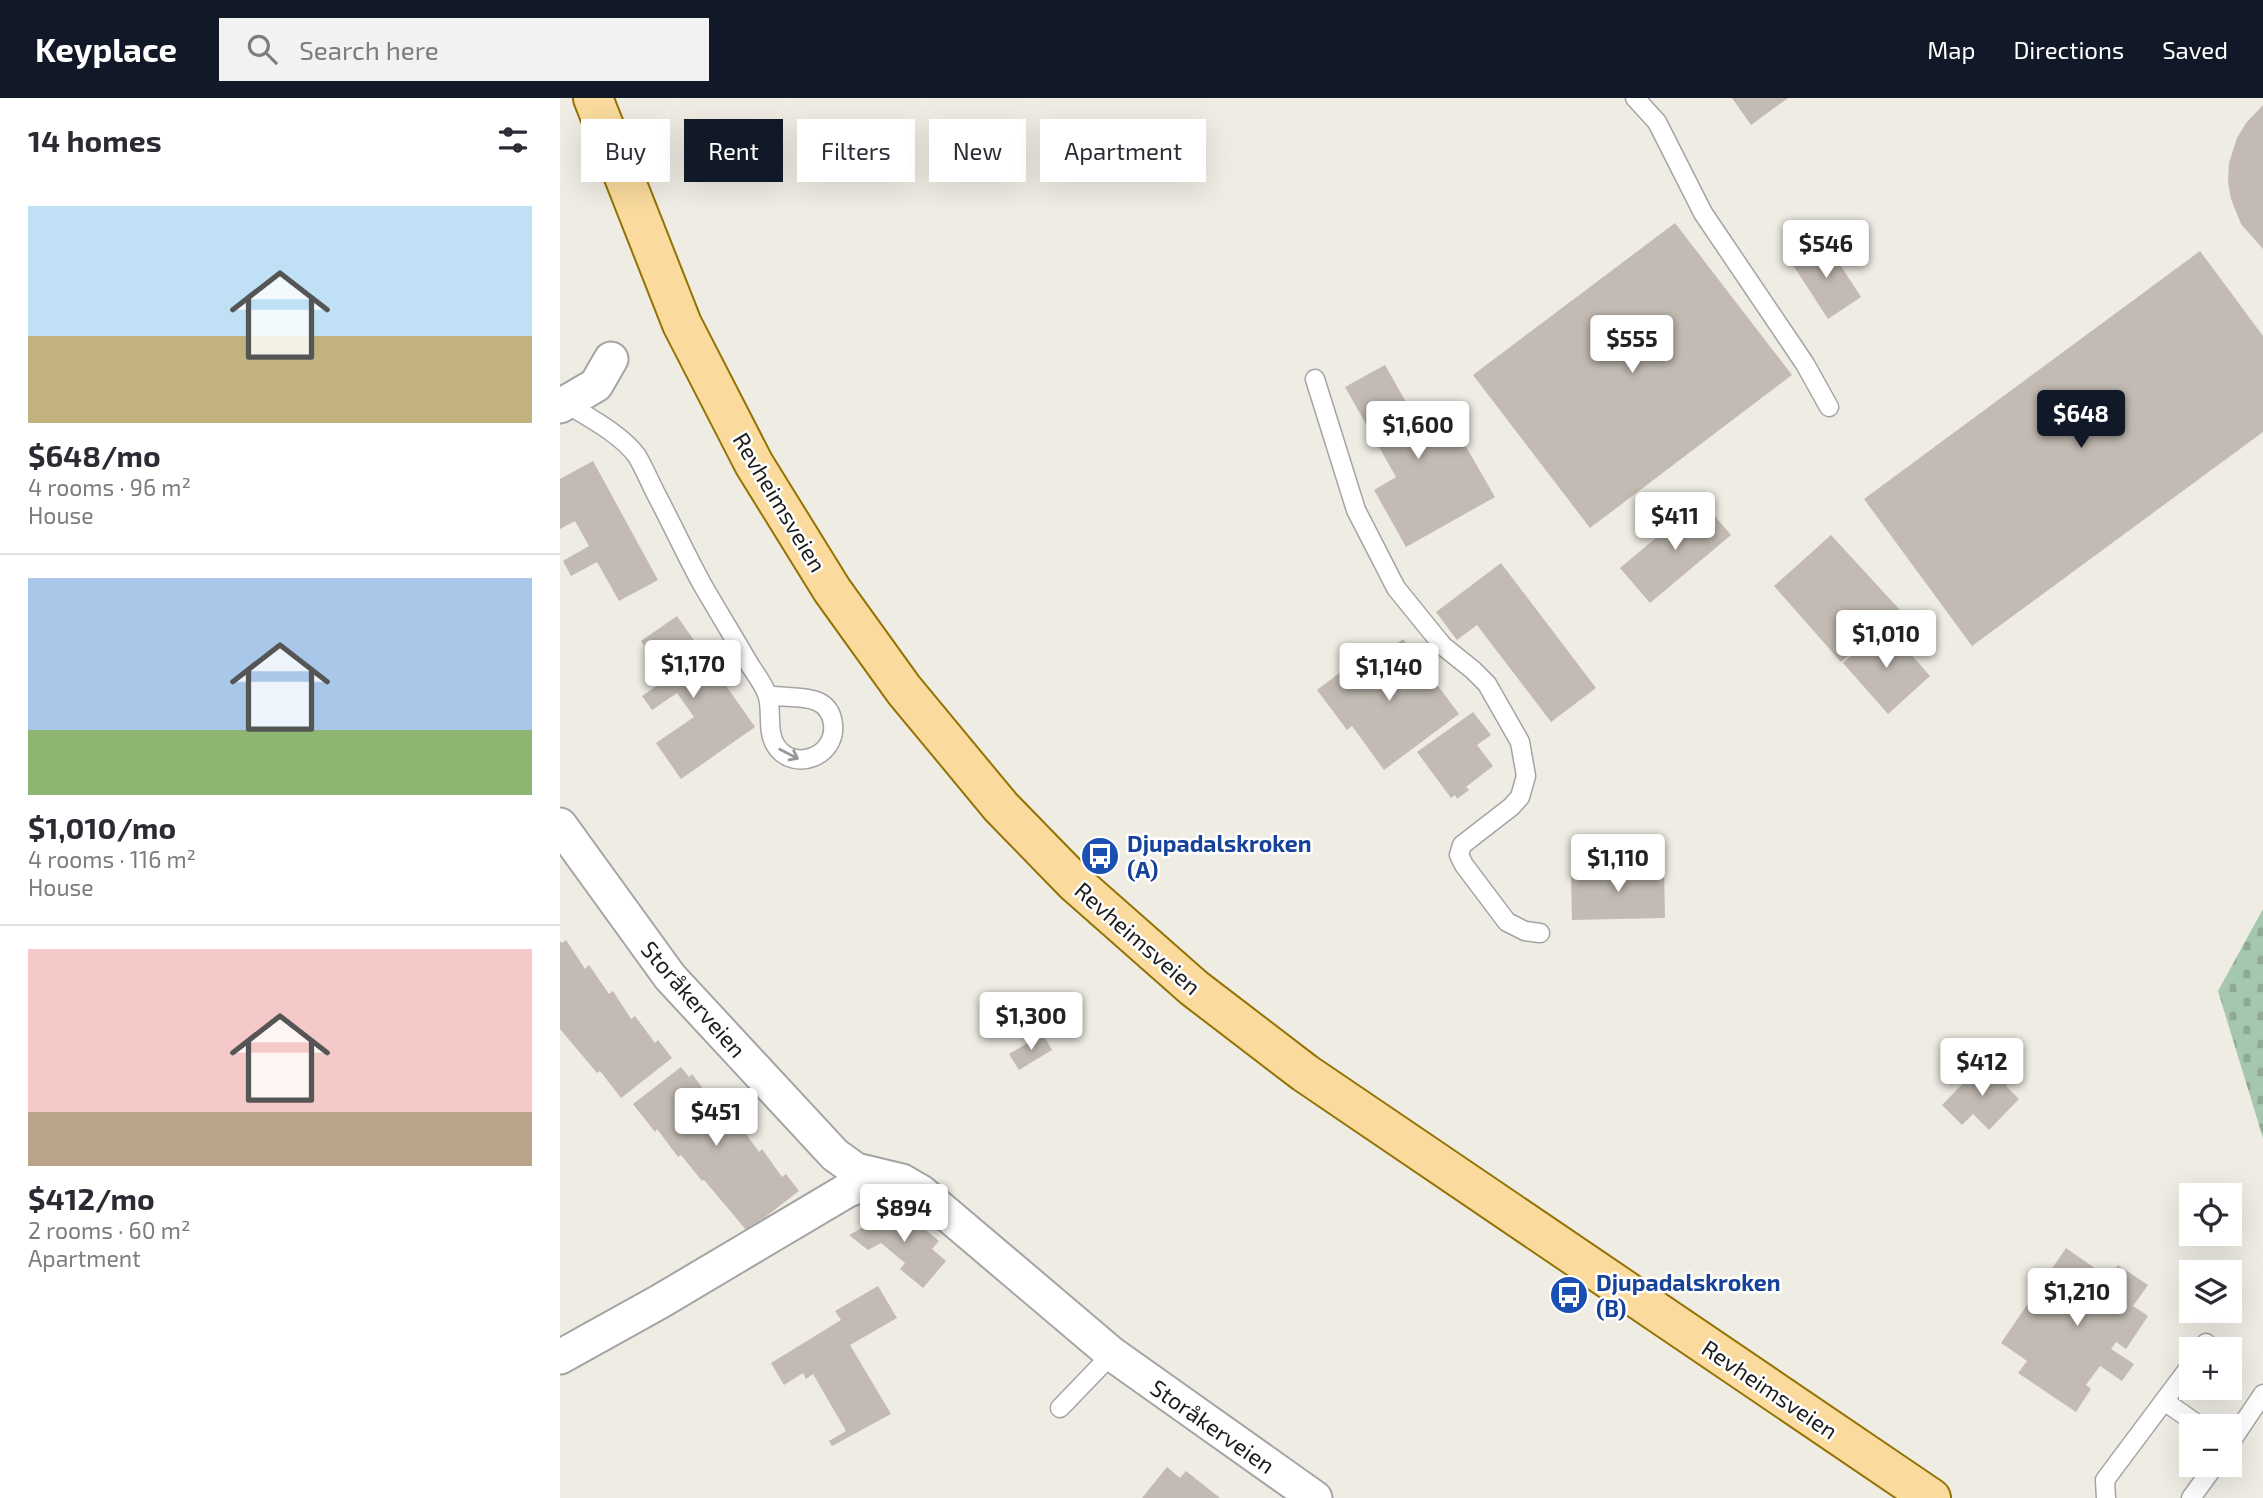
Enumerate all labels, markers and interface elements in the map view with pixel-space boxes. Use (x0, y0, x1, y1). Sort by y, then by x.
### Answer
search box (219, 18, 709, 81)
text: Keyplace (35, 29, 177, 69)
icon: search (243, 30, 281, 68)
text: Search here (299, 34, 439, 65)
text: Map (1927, 35, 1975, 64)
text: Directions (2013, 35, 2124, 64)
text: Saved (2162, 35, 2228, 64)
chip: Buy (581, 119, 670, 182)
chip: Rent (684, 119, 783, 182)
chip: Filters (797, 119, 915, 182)
chip: New (929, 119, 1026, 182)
chip: Apartment (1040, 119, 1206, 182)
icon: filters (494, 121, 532, 159)
text: 14 homes (28, 122, 162, 158)
pin: $546 (1785, 220, 1867, 280)
text: $546 (1799, 229, 1853, 257)
icon: home (217, 252, 343, 378)
pin: $555 (1591, 316, 1673, 375)
text: $555 (1606, 324, 1658, 352)
pin: $648 (2040, 390, 2122, 450)
text: $648 (2053, 399, 2109, 427)
pin: $1,600 (1361, 402, 1475, 461)
text: $1,600 (1382, 410, 1454, 438)
street label: Revheimsveien (727, 427, 833, 577)
text: $648/mo (28, 437, 161, 473)
text: 4 rooms · 96 m² (28, 473, 191, 501)
pin: $411 (1634, 492, 1716, 552)
text: House (28, 501, 94, 529)
text: $411 (1651, 501, 1699, 529)
pin: $1,010 (1829, 610, 1943, 670)
text: $1,010 (1852, 619, 1920, 647)
icon: home (217, 624, 343, 750)
pin: $1,170 (636, 640, 750, 700)
pin: $1,140 (1332, 644, 1446, 703)
text: $1,170 (661, 649, 725, 677)
text: $1,140 (1356, 652, 1422, 680)
one-way arrow (778, 747, 798, 761)
text: $1,010/mo (28, 809, 176, 845)
place label: Djupadalskroken (A) (1127, 829, 1312, 883)
pin: $1,110 (1561, 834, 1675, 894)
bus stop icon: Djupadalskroken (A) (1079, 835, 1121, 877)
text: $1,110 (1587, 843, 1649, 871)
text: 4 rooms · 116 m² (28, 845, 196, 873)
text: House (28, 873, 94, 901)
street label: Revheimsveien (1069, 876, 1207, 1000)
street label: Storåkerveien (636, 935, 752, 1063)
pin: $1,300 (974, 992, 1088, 1052)
icon: home (217, 995, 343, 1121)
text: $1,300 (996, 1001, 1066, 1029)
pin: $412 (1941, 1038, 2023, 1098)
text: $412 (1956, 1047, 2008, 1075)
pin: $451 (675, 1088, 757, 1148)
text: $451 (691, 1097, 741, 1125)
text: $412/mo (28, 1180, 155, 1216)
map controls (2179, 1183, 2242, 1477)
button: locate (2179, 1183, 2242, 1246)
pin: $894 (863, 1184, 945, 1244)
text: $894 (876, 1193, 932, 1221)
text: 2 rooms · 60 m² (28, 1216, 190, 1244)
text: Apartment (28, 1244, 141, 1272)
button: layers (2179, 1260, 2242, 1323)
place label: Djupadalskroken (B) (1596, 1268, 1781, 1322)
pin: $1,210 (2020, 1268, 2134, 1328)
bus stop icon: Djupadalskroken (B) (1548, 1274, 1590, 1316)
text: $1,210 (2044, 1277, 2110, 1305)
street label: Revheimsveien (1697, 1333, 1843, 1445)
button: + (2179, 1337, 2242, 1400)
street label: Storåkerveien (1145, 1373, 1281, 1479)
button: − (2179, 1414, 2242, 1477)

